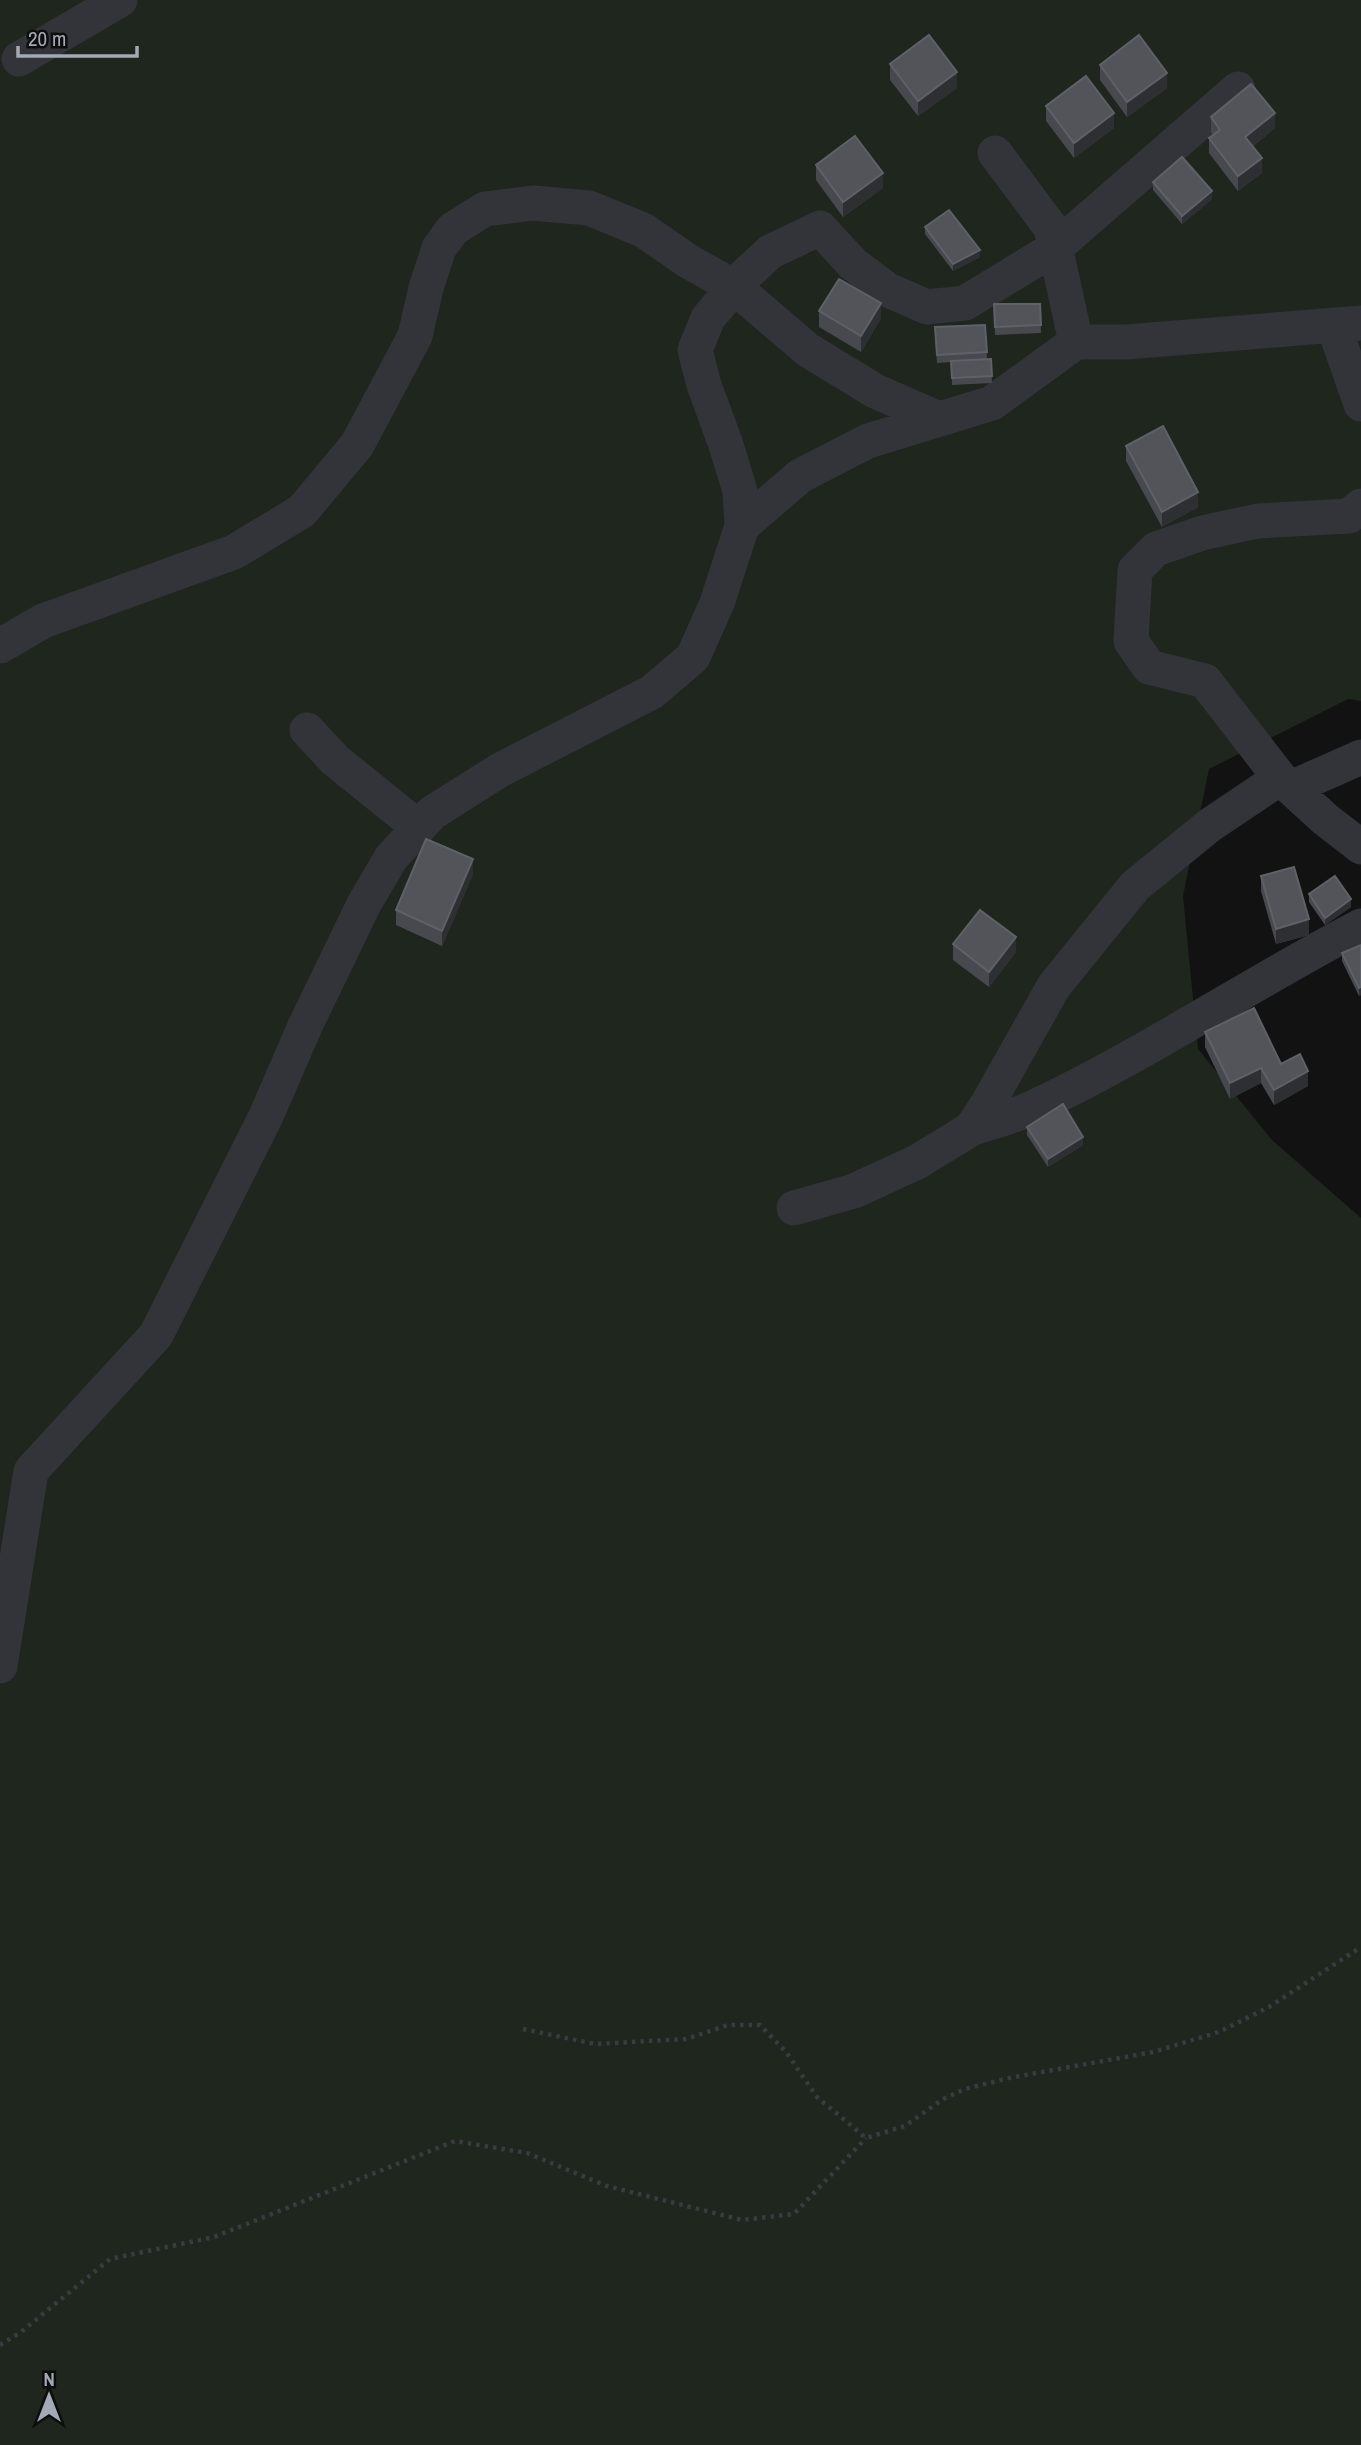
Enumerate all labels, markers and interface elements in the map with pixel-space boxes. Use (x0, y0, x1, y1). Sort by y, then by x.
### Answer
scale bar (18, 14, 136, 58)
text: 20 m (28, 24, 66, 53)
north arrow (14, 2361, 84, 2431)
text: N (43, 2366, 55, 2392)

